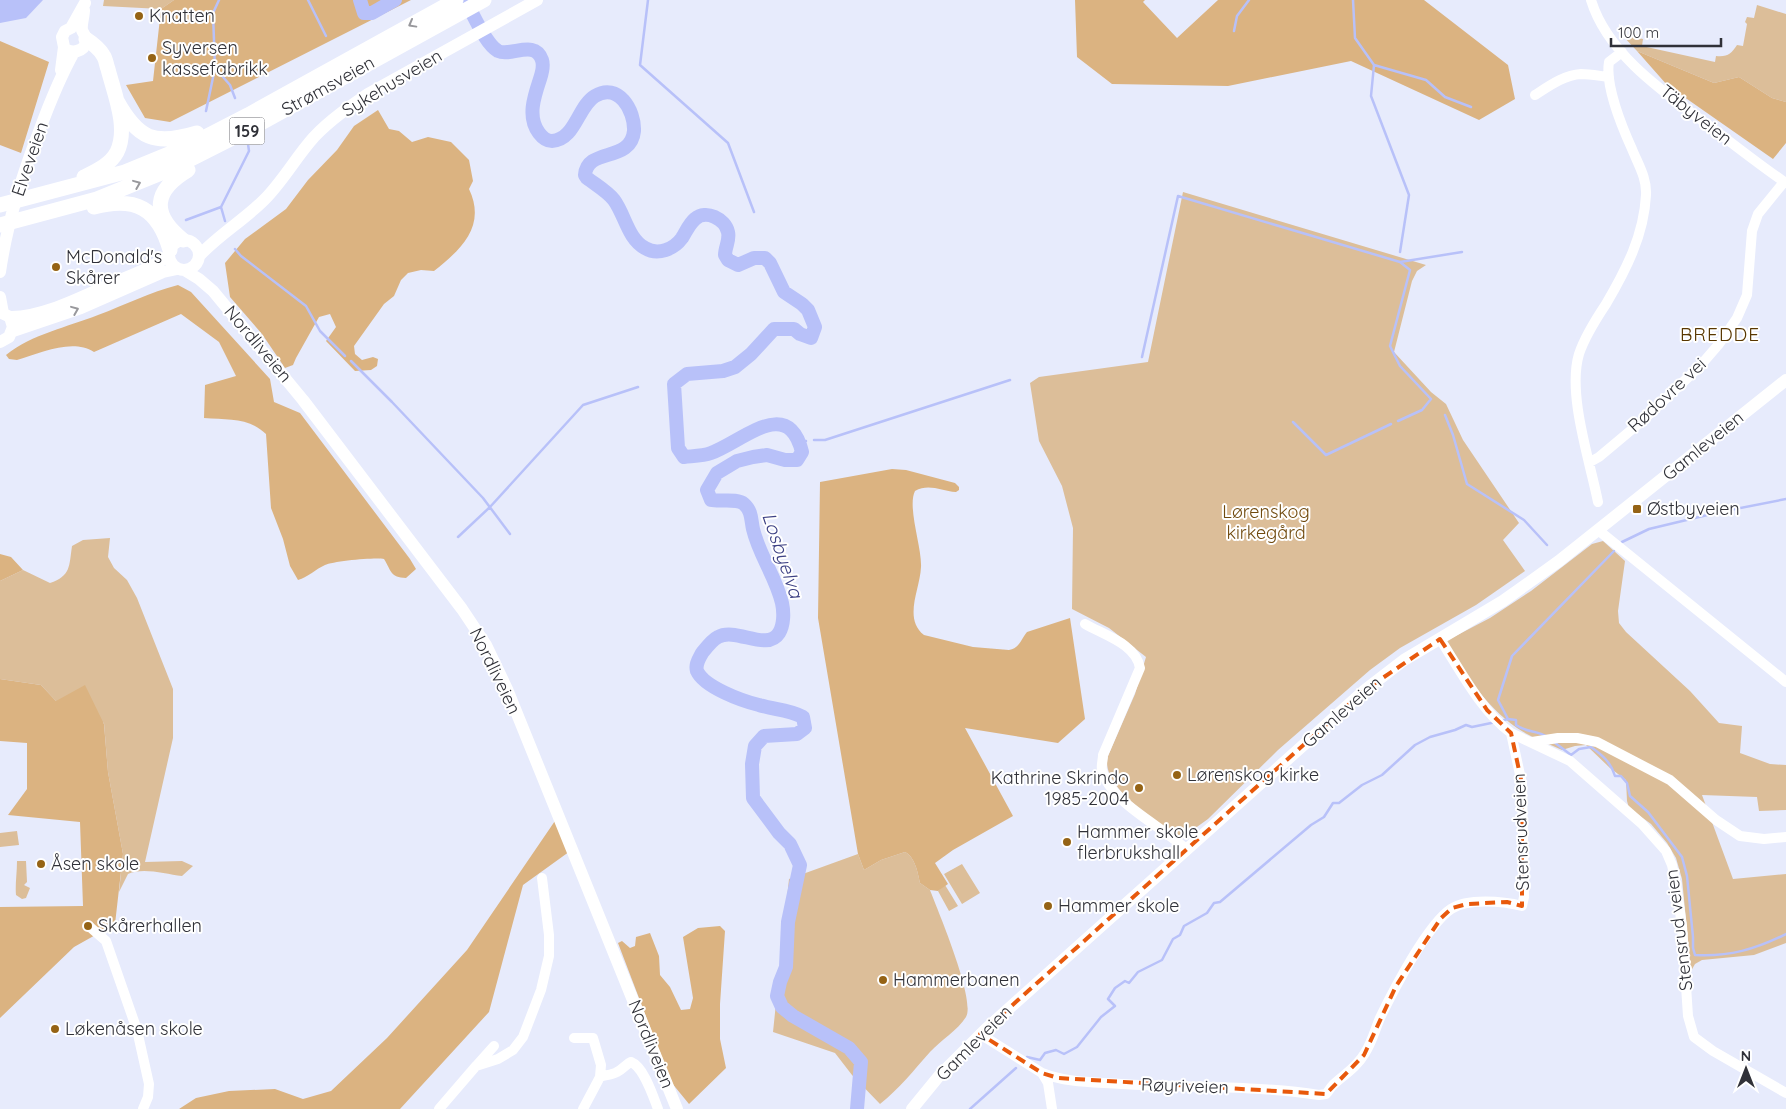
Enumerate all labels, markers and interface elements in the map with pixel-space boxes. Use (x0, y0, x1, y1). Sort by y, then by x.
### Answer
place label: Knatten (149, 4, 215, 27)
marker: Knatten (133, 10, 145, 22)
scale bar (1611, 15, 1721, 47)
one-way arrow (408, 18, 417, 28)
text: 100 m (1618, 23, 1659, 42)
place label: Syversen kassefabrikk (162, 36, 268, 80)
street label: Sykehusveien (338, 44, 446, 121)
street label: Strømsveien (277, 51, 378, 121)
marker: Syversen kassefabrikk (146, 52, 158, 64)
street label: Täbyveien (1656, 79, 1737, 150)
street label: Elveveien (6, 118, 53, 199)
road number: 159 (230, 118, 264, 144)
one-way arrow (132, 179, 141, 190)
place label: McDonald's Skårer (66, 245, 162, 289)
marker: McDonald's Skårer (50, 261, 62, 273)
street label: Nordliveien (220, 300, 297, 387)
one-way arrow (71, 306, 79, 316)
district label: BREDDE (1680, 322, 1760, 346)
street label: Rødovre vei (1623, 352, 1711, 437)
street label: Gamleveien (1657, 406, 1748, 485)
place label: Østbyveien (1647, 497, 1740, 520)
park label: Lørenskog kirkegård (1222, 500, 1310, 544)
marker: Østbyveien (1631, 503, 1643, 515)
water label: Losbyelva (757, 509, 809, 602)
street label: Nordliveien (465, 624, 526, 718)
street label: Gamleveien (1297, 671, 1386, 752)
place label: Lørenskog kirke (1187, 763, 1319, 786)
place label: Kathrine Skrindo 1985-2004 (991, 766, 1129, 810)
marker: Lørenskog kirke (1171, 769, 1183, 781)
street label: Stensrudveien (1507, 773, 1534, 891)
marker: Kathrine Skrindo 1985-2004 (1133, 782, 1145, 794)
place label: Hammer skole flerbrukshall (1077, 820, 1198, 864)
marker: Hammer skole flerbrukshall (1061, 836, 1073, 848)
place label: Åsen skole (51, 852, 139, 875)
marker: Åsen skole (35, 858, 47, 870)
street label: Stensrud veien (1660, 868, 1697, 992)
place label: Hammer skole (1058, 894, 1179, 917)
marker: Hammer skole (1042, 900, 1054, 912)
place label: Skårerhallen (98, 914, 202, 937)
marker: Skårerhallen (82, 920, 94, 932)
place label: Hammerbanen (893, 968, 1020, 991)
marker: Hammerbanen (877, 974, 889, 986)
street label: Nordliveien (623, 996, 680, 1091)
street label: Gamleveien (931, 1000, 1016, 1085)
place label: Løkenåsen skole (65, 1017, 203, 1040)
marker: Løkenåsen skole (49, 1023, 61, 1035)
north arrow (1721, 1044, 1771, 1094)
text: N (1741, 1047, 1751, 1065)
street label: Røyriveien (1141, 1072, 1229, 1099)

